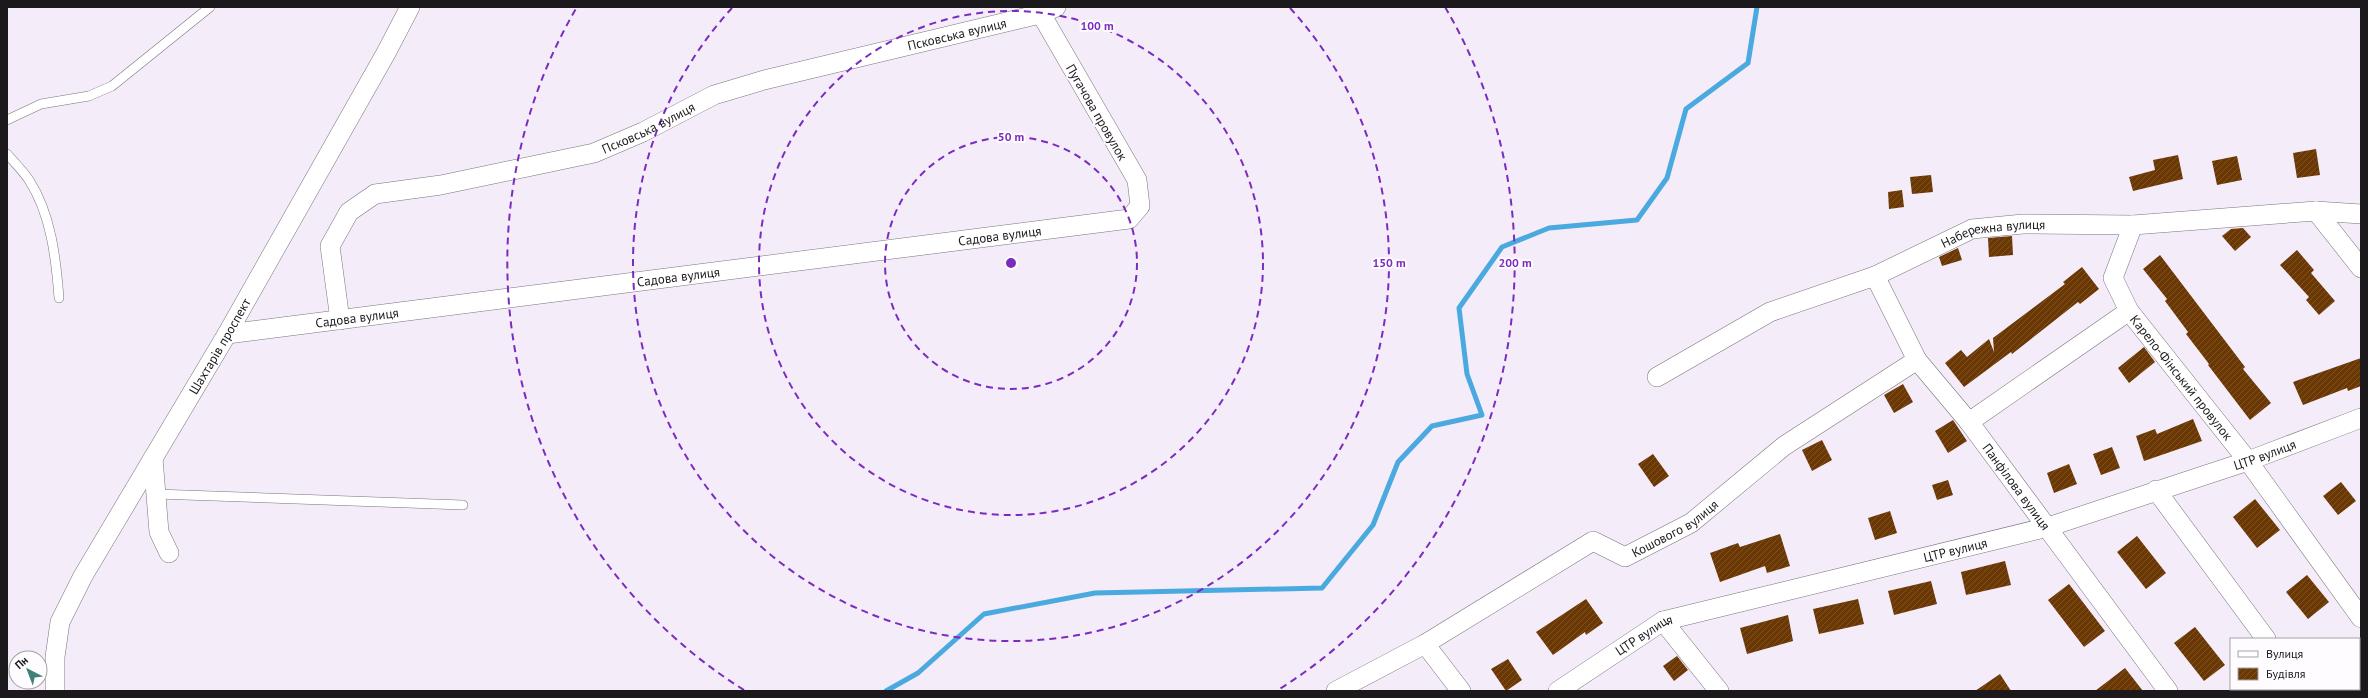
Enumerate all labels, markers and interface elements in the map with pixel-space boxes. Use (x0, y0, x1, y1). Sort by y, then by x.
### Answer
street label: Псковська вулиця (906, 14, 1008, 54)
text: 100 m (1080, 18, 1114, 33)
street label: Пугачова провулок (1062, 61, 1131, 164)
street label: Псковська вулиця (599, 98, 698, 158)
text: 50 m (998, 129, 1024, 144)
street label: Набережна вулиця (1938, 216, 2045, 252)
street label: Садова вулиця (957, 222, 1042, 250)
text: 150 m (1372, 255, 1406, 270)
text: 200 m (1498, 255, 1532, 270)
centre of rings (1004, 256, 1018, 270)
street label: Садова вулиця (636, 263, 721, 291)
street label: Шахтарів проспект (185, 295, 255, 398)
street label: Садова вулиця (314, 304, 400, 332)
street label: Карело-Фінський провулок (2126, 311, 2237, 444)
street label: ЦТР вулиця (2231, 436, 2298, 474)
street label: Панфілова вулиця (1979, 440, 2054, 533)
street label: Кошового вулиця (1629, 496, 1722, 561)
street label: ЦТР вулиця (1922, 534, 1989, 566)
street label: ЦТР вулиця (1612, 611, 1674, 659)
legend (2230, 638, 2360, 690)
text: Вулиця (2266, 646, 2303, 661)
north arrow (8, 650, 48, 690)
text: Пн (12, 653, 31, 672)
text: Будівля (2266, 666, 2305, 681)

